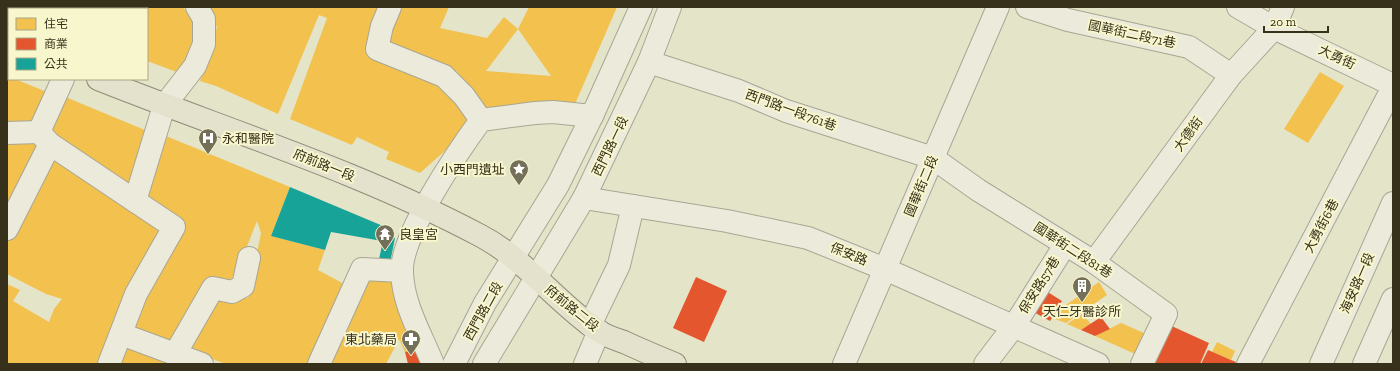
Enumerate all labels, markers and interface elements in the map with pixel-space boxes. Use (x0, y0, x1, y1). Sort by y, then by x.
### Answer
legend (8, 8, 148, 80)
scale bar (1264, 8, 1328, 34)
text: 20 m (1270, 15, 1297, 29)
text: 住宅 (44, 17, 68, 31)
street label: 國華街二段71巷 (1087, 17, 1177, 51)
text: 商業 (44, 37, 68, 51)
street label: 大勇街 (1316, 42, 1358, 72)
text: 公共 (44, 57, 68, 71)
street label: 西門路一段761巷 (743, 87, 839, 133)
street label: 西門路一段 (589, 113, 631, 179)
street label: 大德街 (1170, 114, 1206, 154)
hospital icon: 永和醫院 (197, 127, 219, 155)
place label: 永和醫院 (222, 131, 274, 146)
street label: 府前路一段 (291, 146, 357, 184)
street label: 國華街二段 (901, 153, 941, 219)
place icon: 小西門遺址 (508, 158, 530, 186)
place label: 小西門遺址 (440, 162, 505, 177)
street label: 大勇街6巷 (1301, 196, 1341, 256)
street label: 國華街二段81巷 (1031, 219, 1115, 281)
temple icon: 良皇宮 (374, 223, 396, 251)
place label: 良皇宮 (399, 227, 438, 242)
street label: 保安路 (828, 240, 870, 268)
street label: 海安路一段 (1337, 250, 1377, 316)
street label: 保安路57巷 (1015, 254, 1063, 316)
building icon: 天仁牙醫診所 (1071, 275, 1093, 303)
street label: 西門路二段 (461, 279, 505, 343)
street label: 府前路二段 (542, 282, 602, 334)
place label: 天仁牙醫診所 (1043, 304, 1121, 319)
pharmacy icon: 東北藥局 (400, 328, 422, 356)
place label: 東北藥局 (345, 332, 397, 347)

